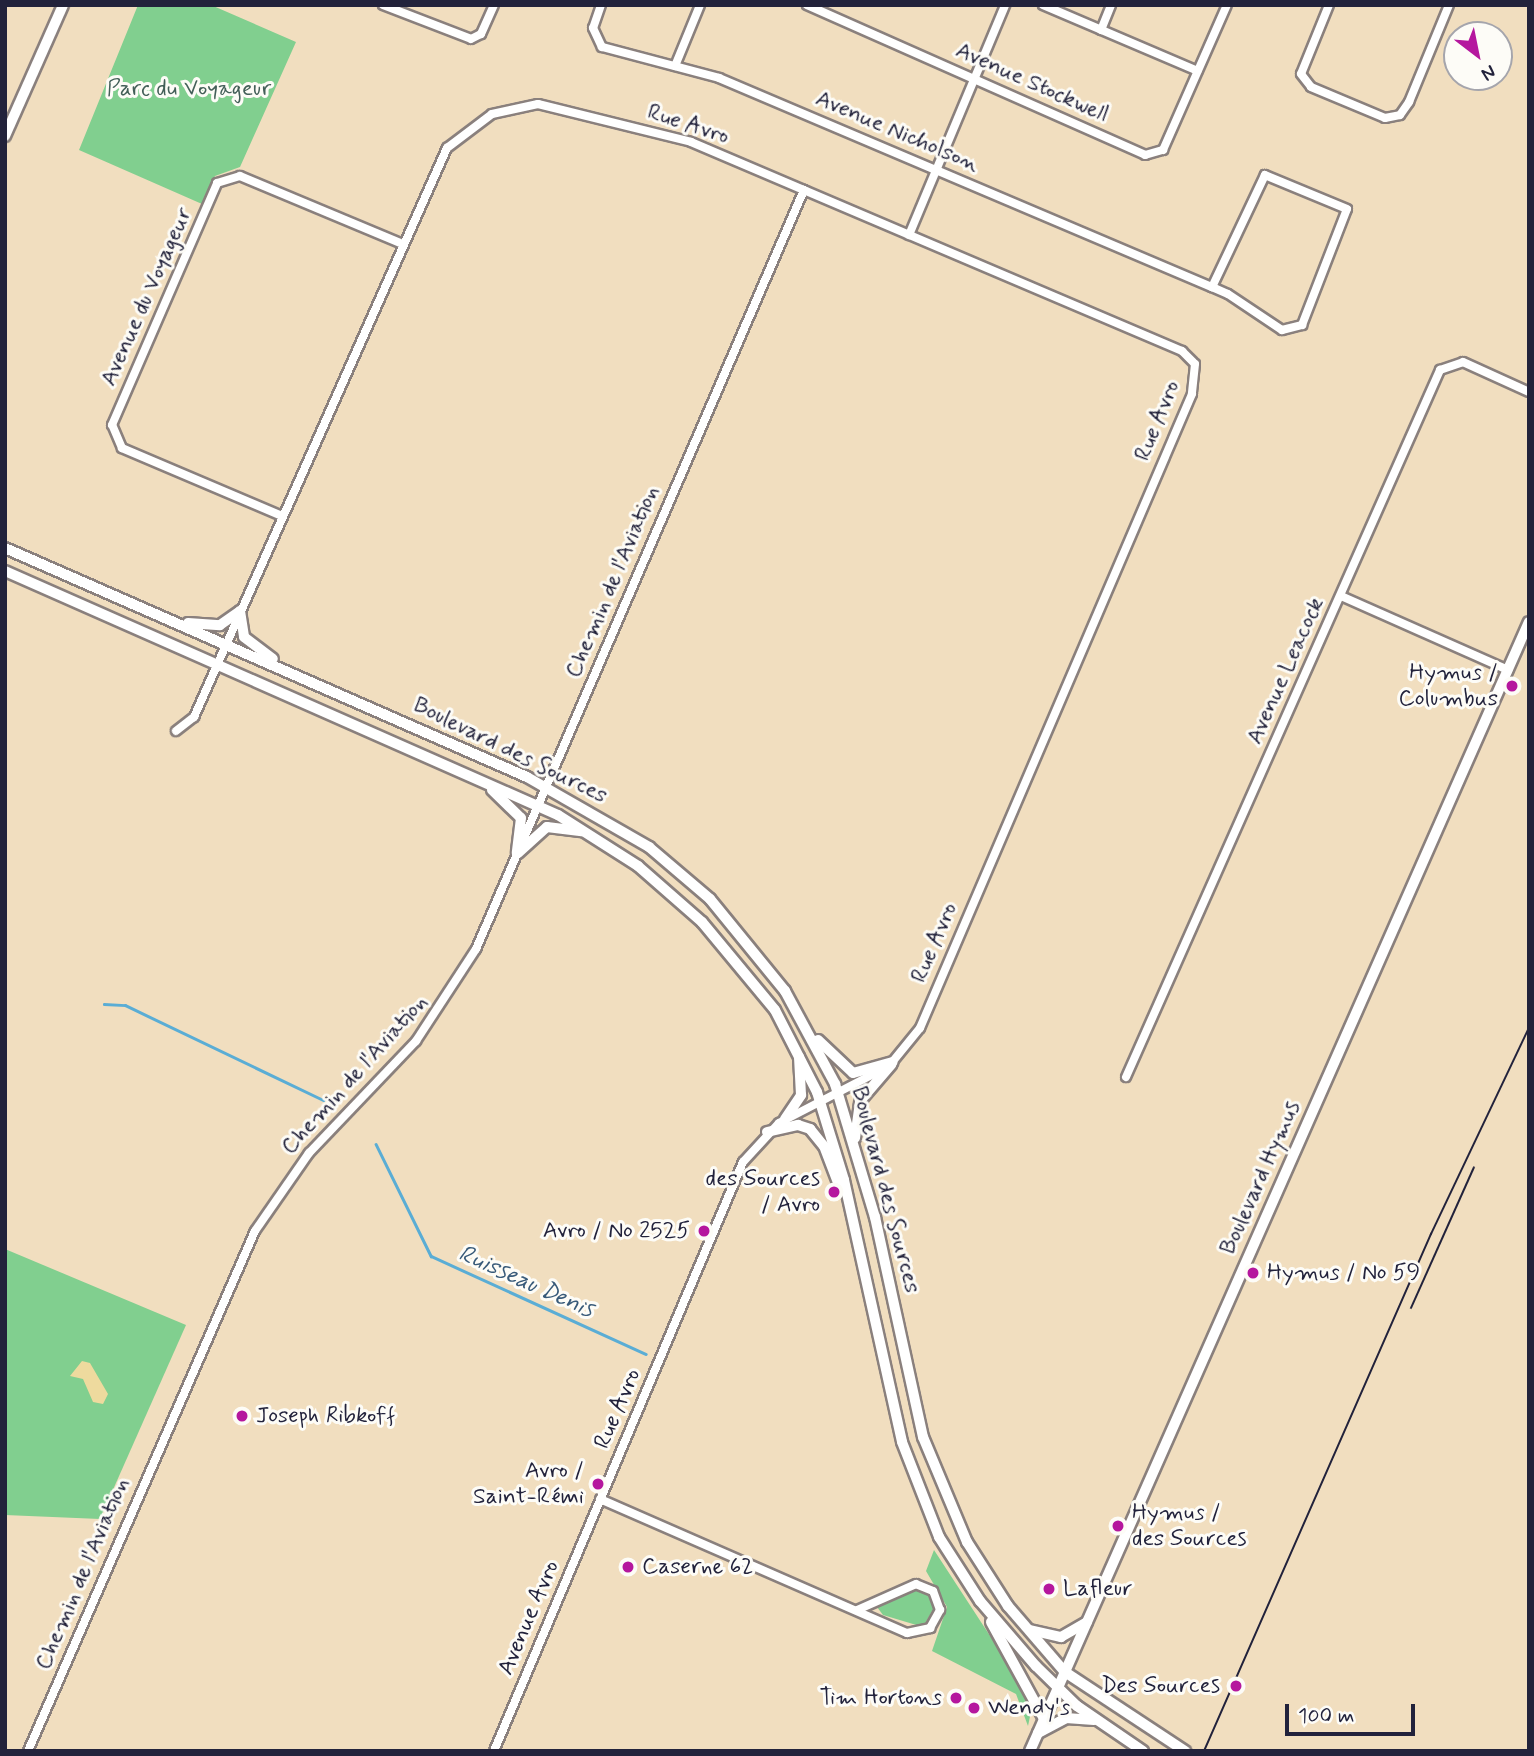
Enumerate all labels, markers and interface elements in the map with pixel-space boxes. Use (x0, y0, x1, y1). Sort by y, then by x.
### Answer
north arrow (1443, 21, 1513, 91)
street label: Avenue Stockwell (951, 37, 1113, 129)
text: N (1476, 59, 1500, 86)
park label: Parc du Voyageur (106, 75, 272, 103)
street label: Avenue Nicholson (811, 85, 983, 179)
street label: Rue Avro (644, 99, 732, 151)
street label: Avenue du Voyageur (95, 202, 199, 392)
street label: Rue Avro (1130, 377, 1186, 465)
street label: Chemin de l'Aviation (560, 482, 666, 682)
street label: Avenue Leacock (1242, 595, 1330, 747)
place label: Hymus / Columbus (1398, 659, 1498, 713)
marker: Hymus / Columbus (1504, 678, 1520, 694)
street label: Boulevard des Sources (411, 693, 609, 809)
street label: Rue Avro (906, 899, 964, 987)
street label: Chemin de l'Aviation (276, 989, 434, 1161)
street label: Boulevard des Sources (845, 1087, 925, 1293)
street label: Boulevard Hymus (1214, 1095, 1308, 1261)
place label: des Sources / Avro (711, 1165, 820, 1219)
marker: des Sources / Avro (826, 1184, 842, 1200)
place label: Avro / No 2525 (543, 1217, 690, 1245)
marker: Avro / No 2525 (696, 1223, 712, 1239)
water label: Ruisseau Denis (454, 1239, 598, 1325)
place label: Hymus / No 59 (1267, 1259, 1420, 1287)
marker: Hymus / No 59 (1245, 1265, 1261, 1281)
street label: Rue Avro (589, 1365, 647, 1453)
place label: Joseph Ribkoff (256, 1402, 398, 1430)
marker: Joseph Ribkoff (234, 1408, 250, 1424)
place label: Avro / Saint-Rémi (473, 1457, 584, 1511)
street label: Chemin de l'Aviation (30, 1474, 136, 1674)
marker: Avro / Saint-Rémi (590, 1476, 606, 1492)
place label: Hymus / des Sources (1132, 1499, 1241, 1553)
marker: Hymus / des Sources (1110, 1518, 1126, 1534)
place label: Caserne 62 (642, 1553, 753, 1581)
street label: Avenue Avro (493, 1557, 565, 1679)
marker: Caserne 62 (620, 1559, 636, 1575)
place label: Lafleur (1063, 1575, 1132, 1603)
marker: Lafleur (1041, 1581, 1057, 1597)
place label: Des Sources (1107, 1672, 1220, 1700)
marker: Des Sources (1226, 1676, 1246, 1696)
place label: Tim Hortons (823, 1684, 942, 1712)
marker: Tim Hortons (948, 1690, 964, 1706)
scale bar (1289, 1690, 1418, 1734)
place label: Wendy's (988, 1694, 1070, 1722)
marker: Wendy's (966, 1700, 982, 1716)
text: 100 m (1298, 1702, 1354, 1730)

